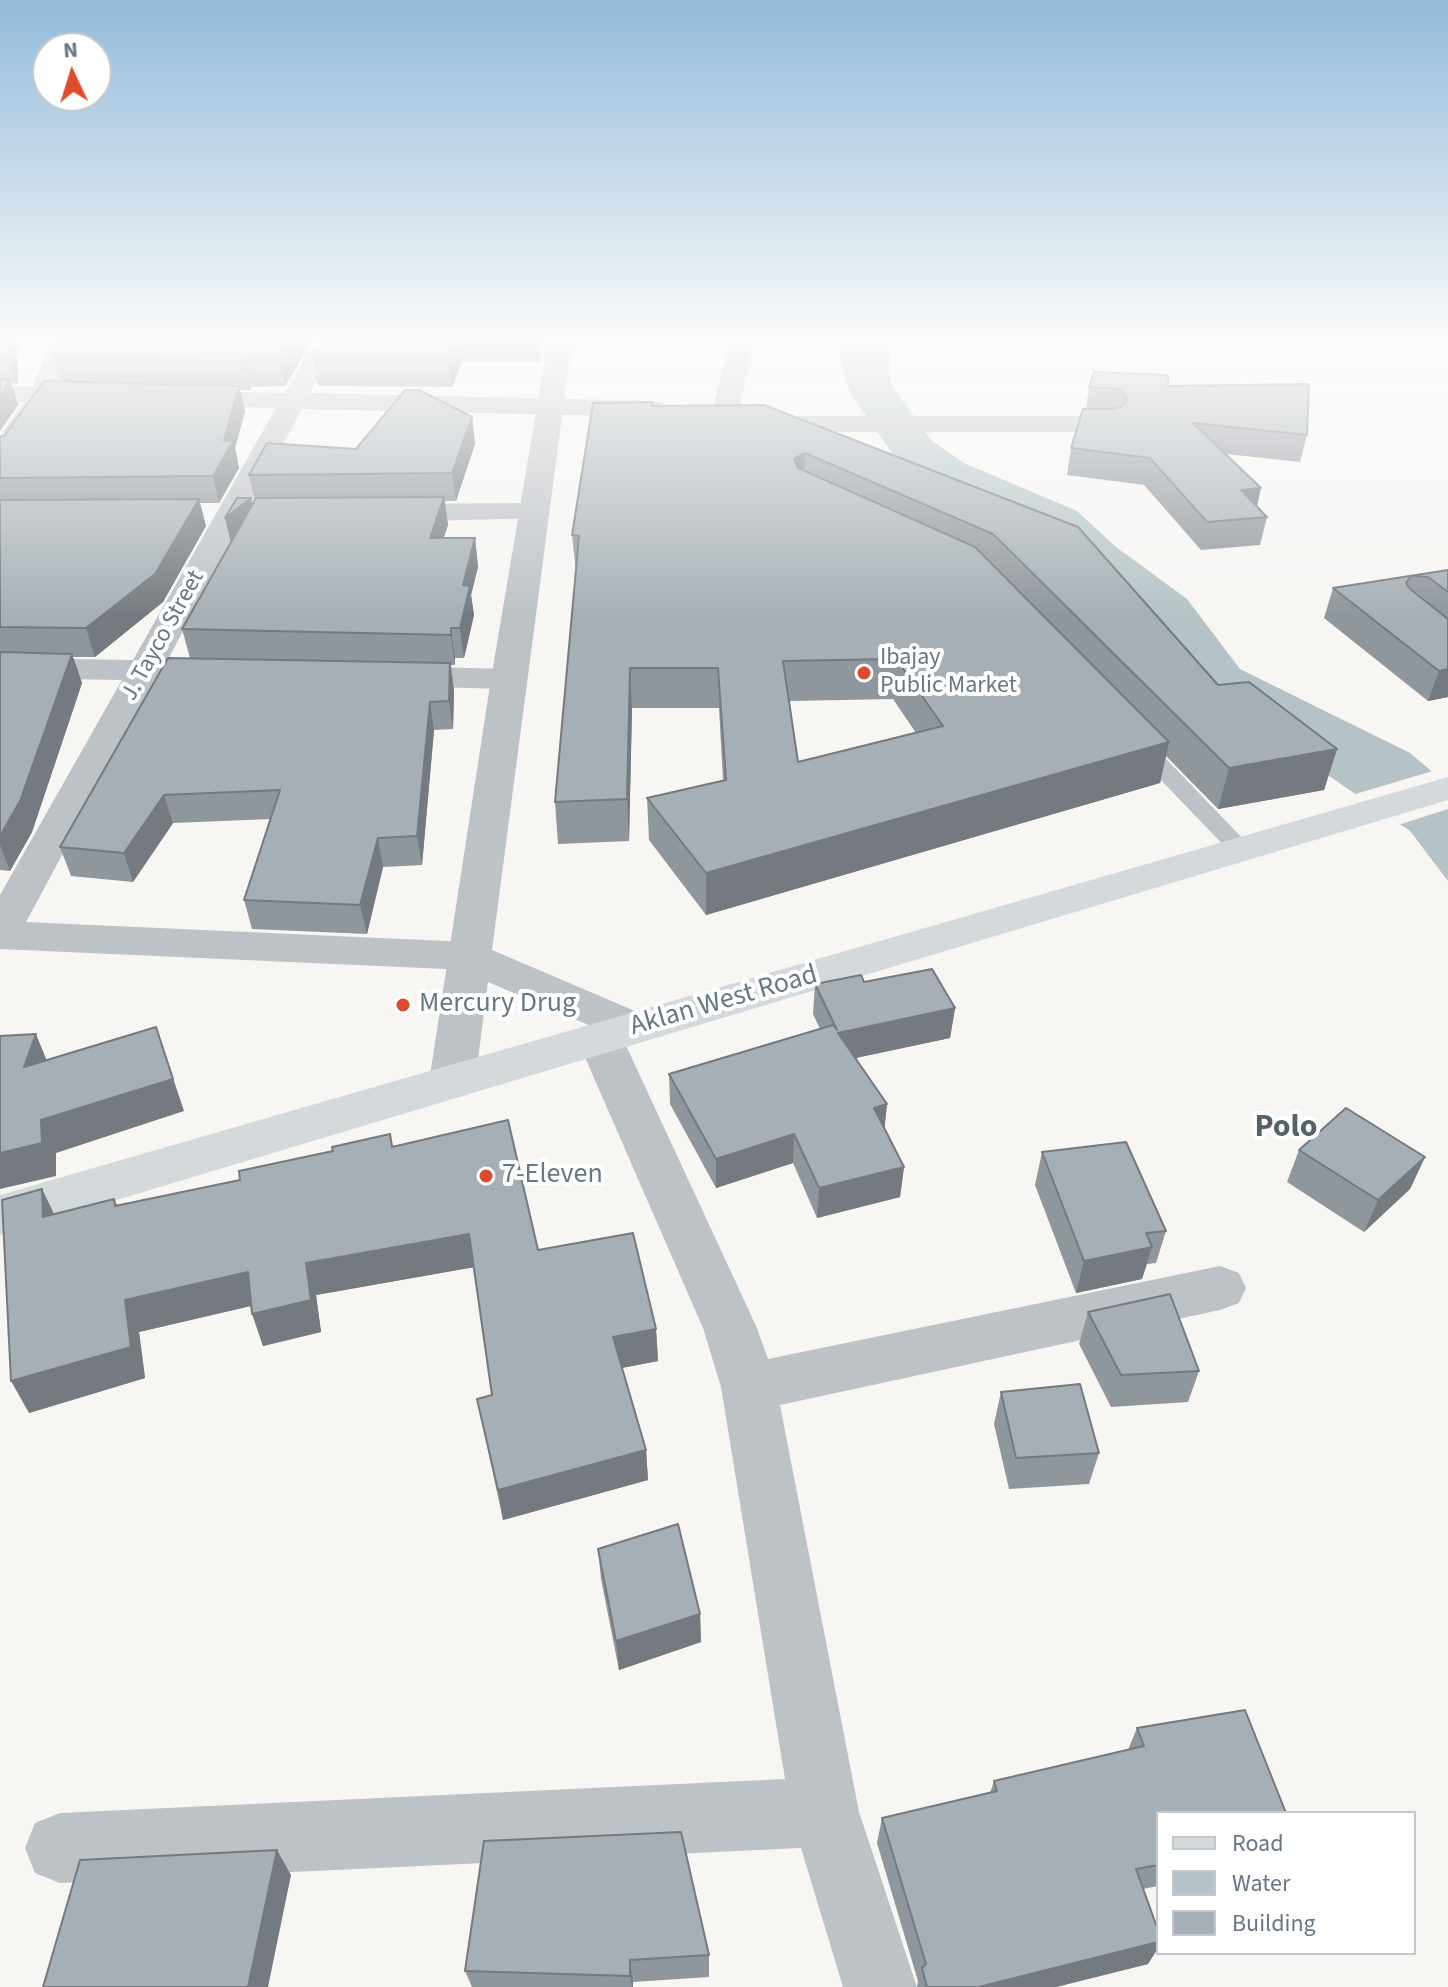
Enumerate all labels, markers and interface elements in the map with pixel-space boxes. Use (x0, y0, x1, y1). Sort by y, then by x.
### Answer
north arrow (32, 32, 112, 112)
text: N (62, 34, 79, 67)
street label: J. Tayco Street (116, 566, 212, 706)
place label: Ibajay Public Market (880, 645, 1017, 701)
marker: Ibajay Public Market (855, 664, 873, 682)
street label: Aklan West Road (626, 959, 822, 1045)
place label: Mercury Drug (419, 988, 576, 1022)
marker: Mercury Drug (394, 996, 412, 1014)
district label: Polo (1254, 1110, 1318, 1148)
place label: 7-Eleven (502, 1159, 603, 1193)
marker: 7-Eleven (477, 1167, 495, 1185)
legend (1156, 1811, 1416, 1955)
text: Road (1232, 1826, 1284, 1861)
text: Water (1232, 1866, 1290, 1901)
text: Building (1232, 1906, 1316, 1941)

